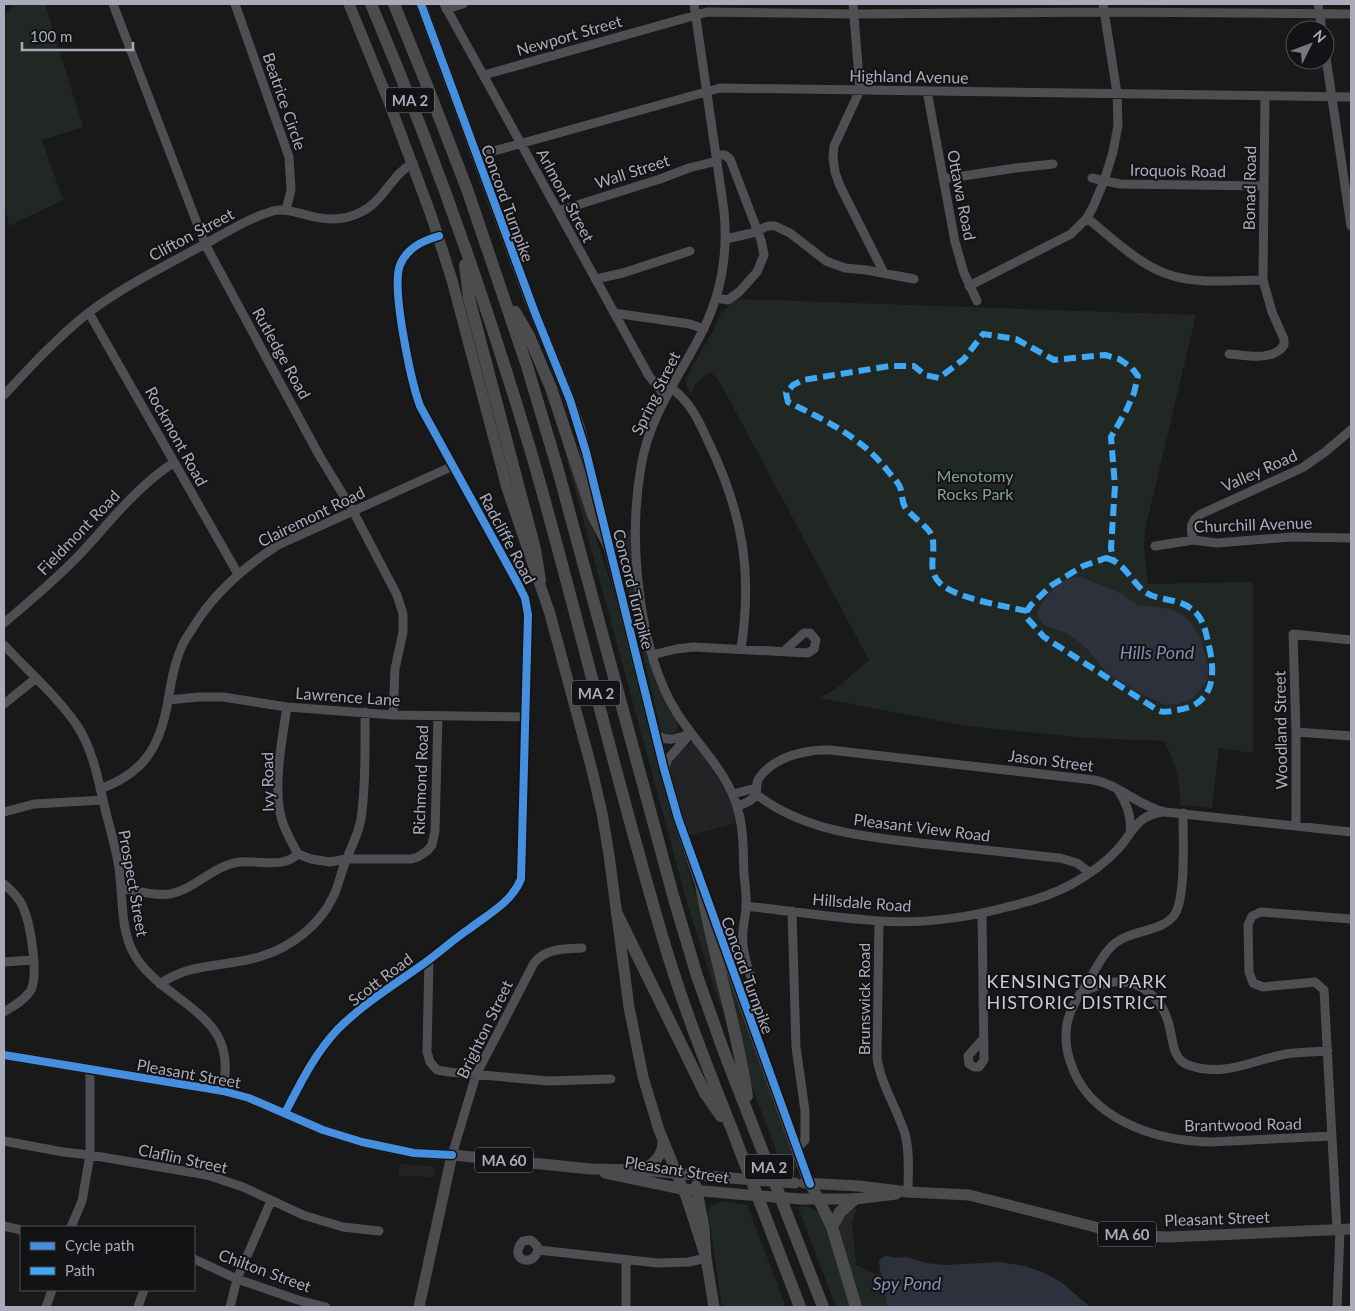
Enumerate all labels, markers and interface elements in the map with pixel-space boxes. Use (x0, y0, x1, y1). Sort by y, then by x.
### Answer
street label: Newport Street (514, 11, 624, 59)
scale bar (22, 20, 134, 52)
north arrow (1285, 20, 1335, 70)
text: N (1310, 26, 1330, 46)
text: 100 m (30, 27, 72, 45)
street label: Beatrice Circle (259, 50, 311, 152)
street label: Highland Avenue (849, 65, 969, 87)
road number: MA 2 (386, 88, 434, 112)
street label: Concord Turnpike (478, 142, 538, 264)
street label: Arlmont Street (533, 145, 599, 245)
street label: Bonad Road (1239, 145, 1259, 231)
street label: Ottawa Road (944, 148, 980, 242)
street label: Wall Street (592, 150, 672, 192)
street label: Iroquois Road (1130, 160, 1226, 180)
street label: Clifton Street (145, 204, 237, 264)
street label: Rutledge Road (249, 304, 315, 402)
street label: Spring Street (627, 348, 684, 438)
street label: Rockmont Road (142, 383, 212, 489)
street label: Valley Road (1218, 445, 1300, 495)
park label: Menotomy Rocks Park (937, 466, 1014, 503)
street label: Clairemont Road (254, 482, 368, 550)
street label: Fieldmont Road (33, 486, 123, 578)
street label: Radcliffe Road (476, 489, 540, 587)
street label: Churchill Avenue (1193, 512, 1313, 536)
street label: Concord Turnpike (610, 527, 658, 651)
water label: Hills Pond (1120, 641, 1195, 663)
street label: Woodland Street (1269, 670, 1291, 789)
road number: MA 2 (572, 680, 620, 706)
street label: Lawrence Lane (295, 683, 401, 709)
street label: Richmond Road (409, 725, 431, 835)
street label: Jason Street (1007, 745, 1095, 775)
street label: Ivy Road (257, 752, 277, 812)
street label: Pleasant View Road (853, 809, 991, 845)
street label: Prospect Street (115, 828, 153, 938)
street label: Hillsdale Road (812, 889, 912, 915)
street label: Concord Turnpike (718, 914, 778, 1036)
street label: Brunswick Road (854, 943, 873, 1055)
street label: Scott Road (344, 949, 416, 1009)
district label: KENSINGTON PARK HISTORIC DISTRICT (986, 970, 1168, 1013)
street label: Brighton Street (452, 977, 516, 1081)
street label: Pleasant Street (135, 1054, 243, 1092)
street label: Brantwood Road (1184, 1113, 1302, 1135)
street label: Claflin Street (137, 1139, 230, 1177)
road number: MA 60 (475, 1148, 533, 1172)
street label: Pleasant Street (623, 1151, 731, 1187)
road number: MA 2 (745, 1154, 793, 1180)
street label: Pleasant Street (1164, 1207, 1270, 1229)
road number: MA 60 (1098, 1222, 1156, 1246)
legend (20, 1226, 195, 1291)
text: Cycle path (65, 1236, 134, 1254)
street label: Chilton Street (216, 1244, 314, 1296)
text: Path (65, 1261, 95, 1279)
water label: Spy Pond (873, 1272, 942, 1294)

